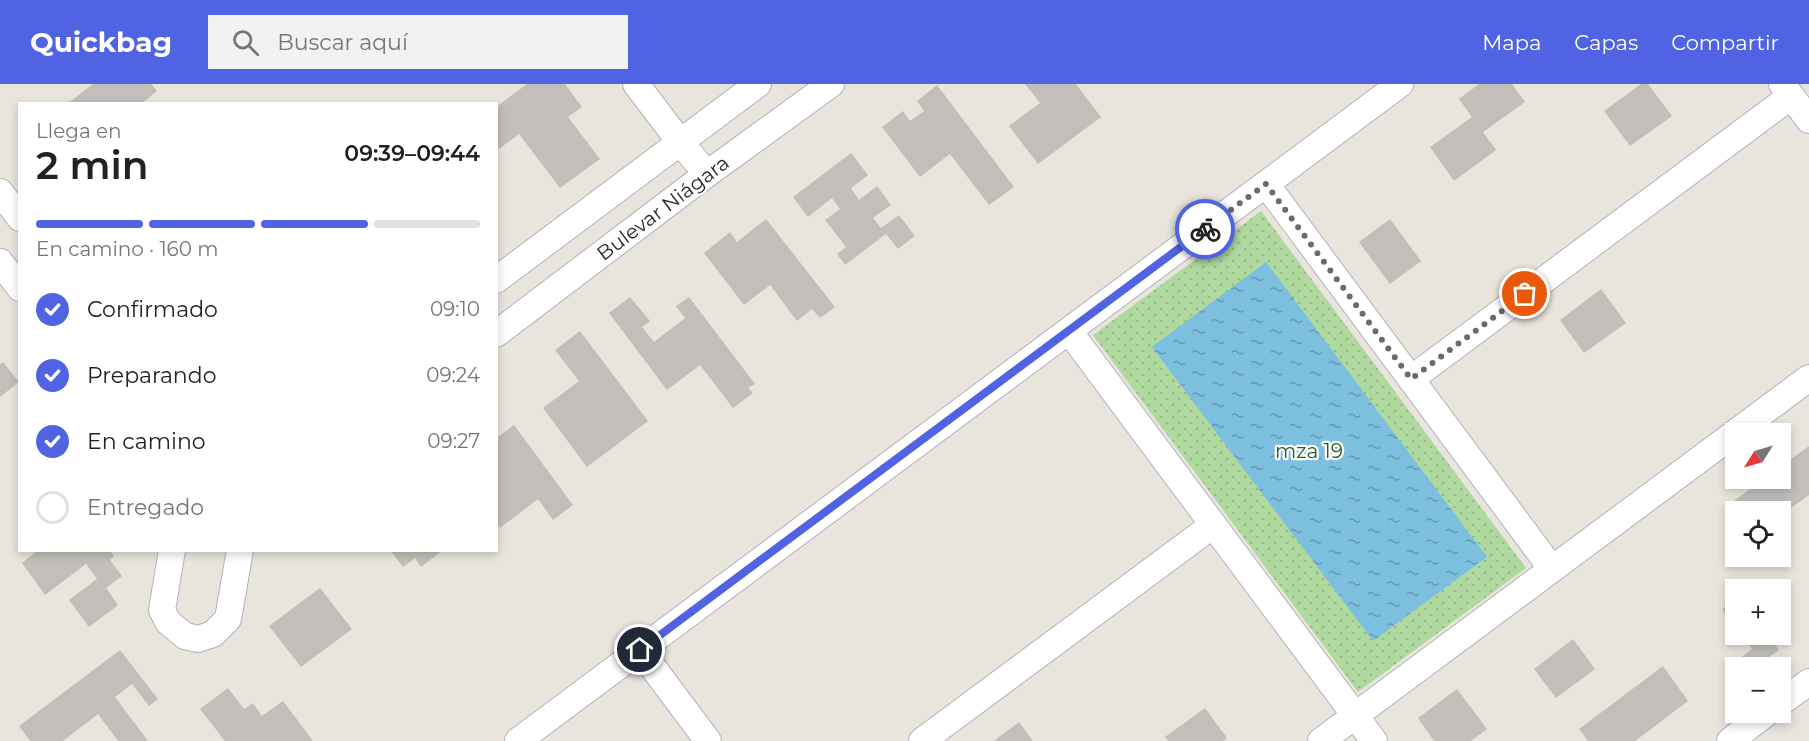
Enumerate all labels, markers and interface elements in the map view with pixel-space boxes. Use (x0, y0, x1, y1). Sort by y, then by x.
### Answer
search box (208, 15, 628, 69)
text: Quickbag (30, 25, 172, 59)
icon: search (229, 26, 262, 59)
text: Buscar aquí (277, 29, 408, 56)
text: Mapa (1482, 30, 1541, 55)
text: Capas (1574, 30, 1638, 55)
text: Compartir (1671, 30, 1779, 55)
text: Llega en (36, 119, 122, 143)
text: 09:39–09:44 (344, 140, 480, 167)
text: 2 min (36, 141, 149, 189)
street label: Bulevar Niágara (592, 150, 734, 266)
courier (1175, 199, 1235, 259)
icon: bike (1189, 213, 1222, 246)
text: En camino · 160 m (36, 237, 218, 261)
pin (1499, 268, 1550, 319)
icon: bag (1508, 277, 1541, 310)
icon: check (36, 293, 69, 326)
text: Confirmado (87, 296, 218, 323)
text: 09:10 (430, 297, 480, 321)
icon: check (36, 359, 69, 392)
text: Preparando (87, 362, 216, 389)
text: 09:24 (426, 363, 480, 387)
north arrow (1725, 423, 1791, 489)
map controls (1725, 423, 1791, 723)
icon: check (36, 425, 69, 458)
text: En camino (87, 428, 206, 455)
text: 09:27 (427, 429, 480, 453)
park label: mza 19 (1275, 439, 1343, 463)
text: Entregado (87, 494, 204, 521)
button: locate (1725, 501, 1791, 567)
button: + (1725, 579, 1791, 645)
pin (614, 624, 665, 675)
icon: home (623, 633, 656, 666)
button: − (1725, 657, 1791, 723)

